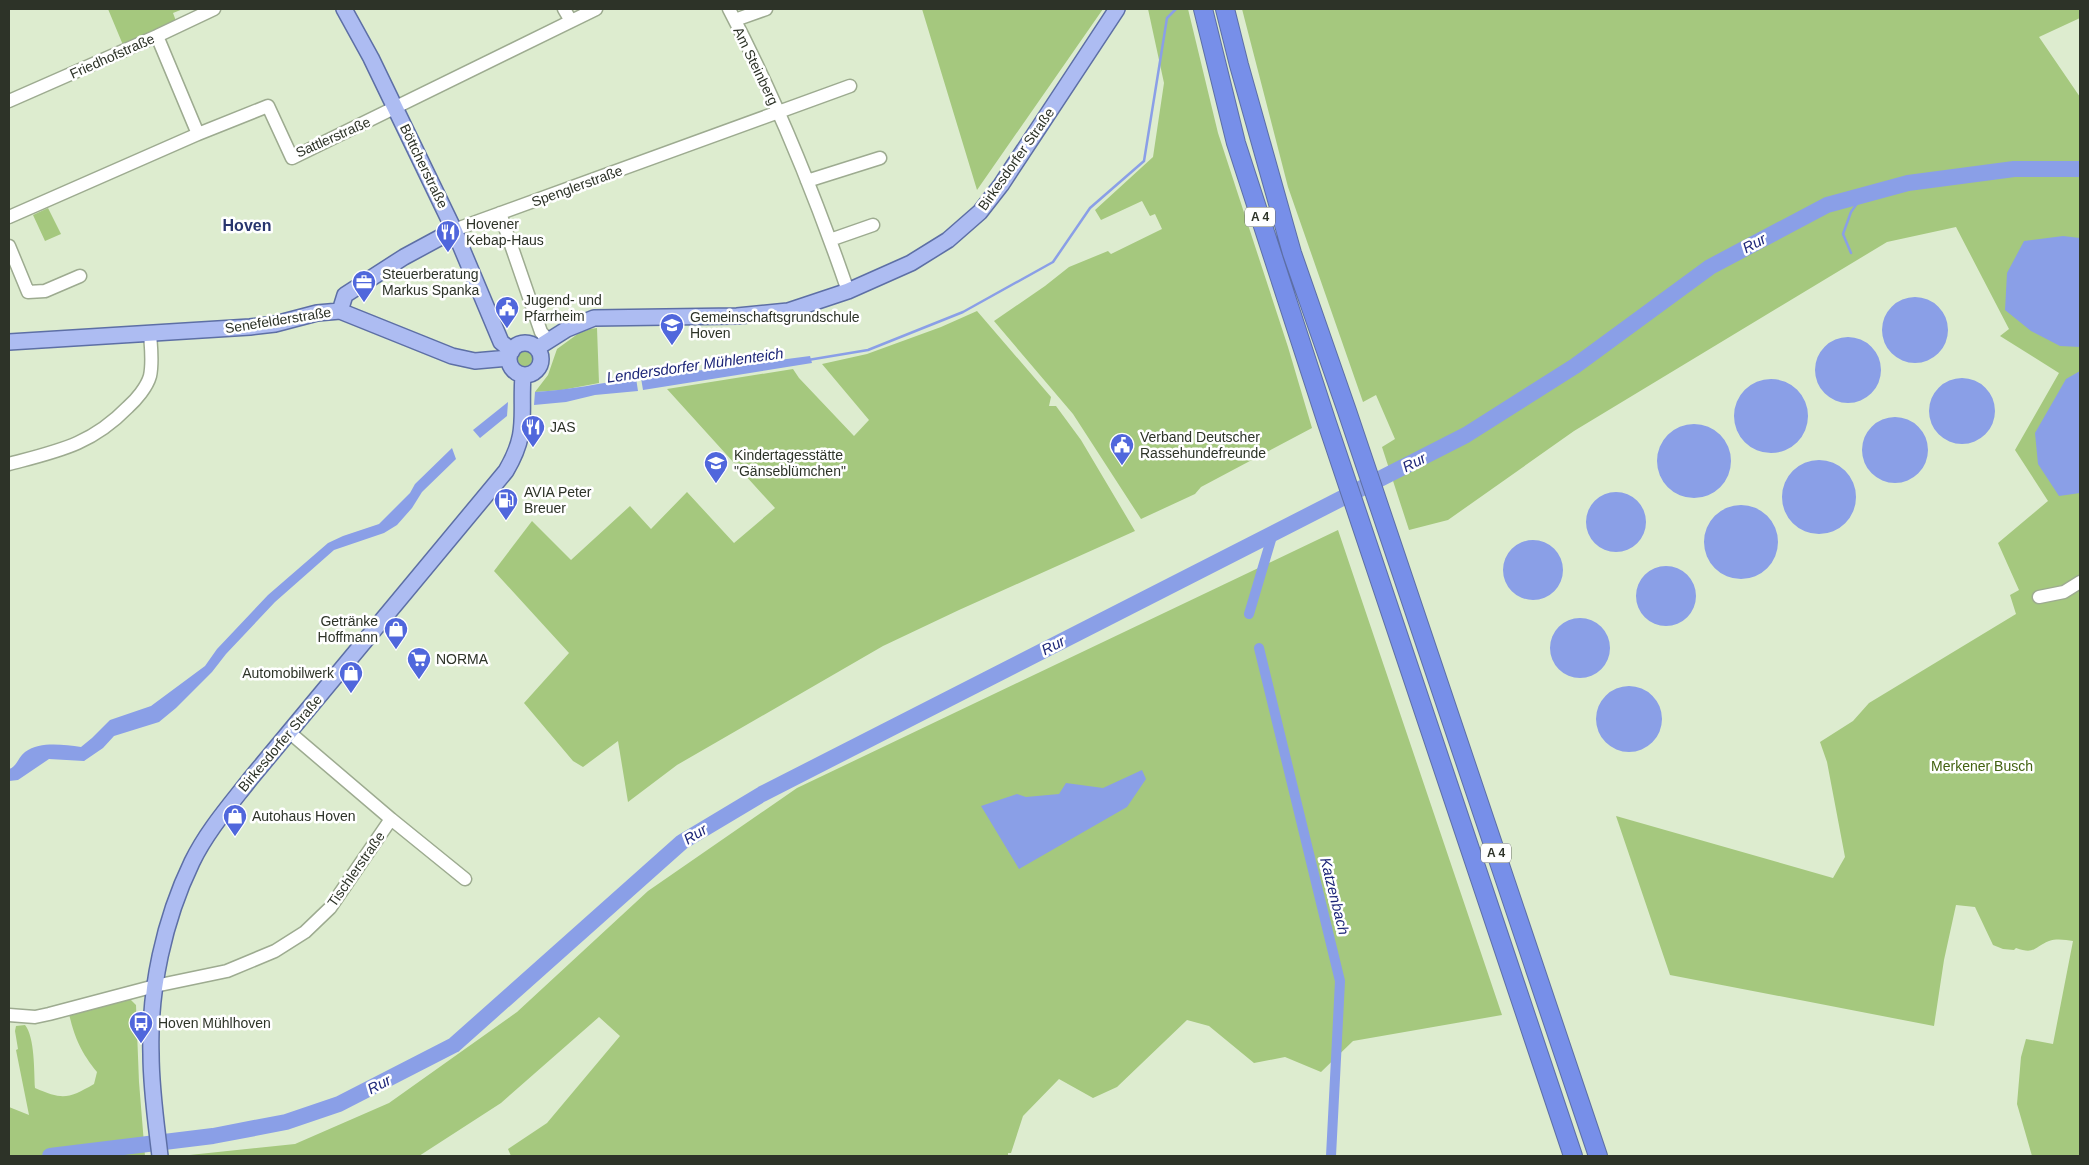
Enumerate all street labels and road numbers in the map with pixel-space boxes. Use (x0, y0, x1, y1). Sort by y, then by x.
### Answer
street label: Am Steinberg (730, 24, 782, 108)
street label: Friedhofstraße (67, 30, 157, 82)
street label: Birkesdorfer Straße (975, 105, 1057, 213)
street label: Sattlerstraße (293, 113, 373, 161)
street label: Böttcherstraße (397, 121, 451, 211)
street label: Spenglerstraße (529, 162, 625, 210)
road number: A 4 (1245, 208, 1275, 226)
street label: Senefelderstraße (224, 304, 332, 336)
street label: Birkesdorfer Straße (235, 691, 325, 795)
street label: Tischlerstraße (324, 828, 388, 910)
road number: A 4 (1481, 844, 1511, 862)

